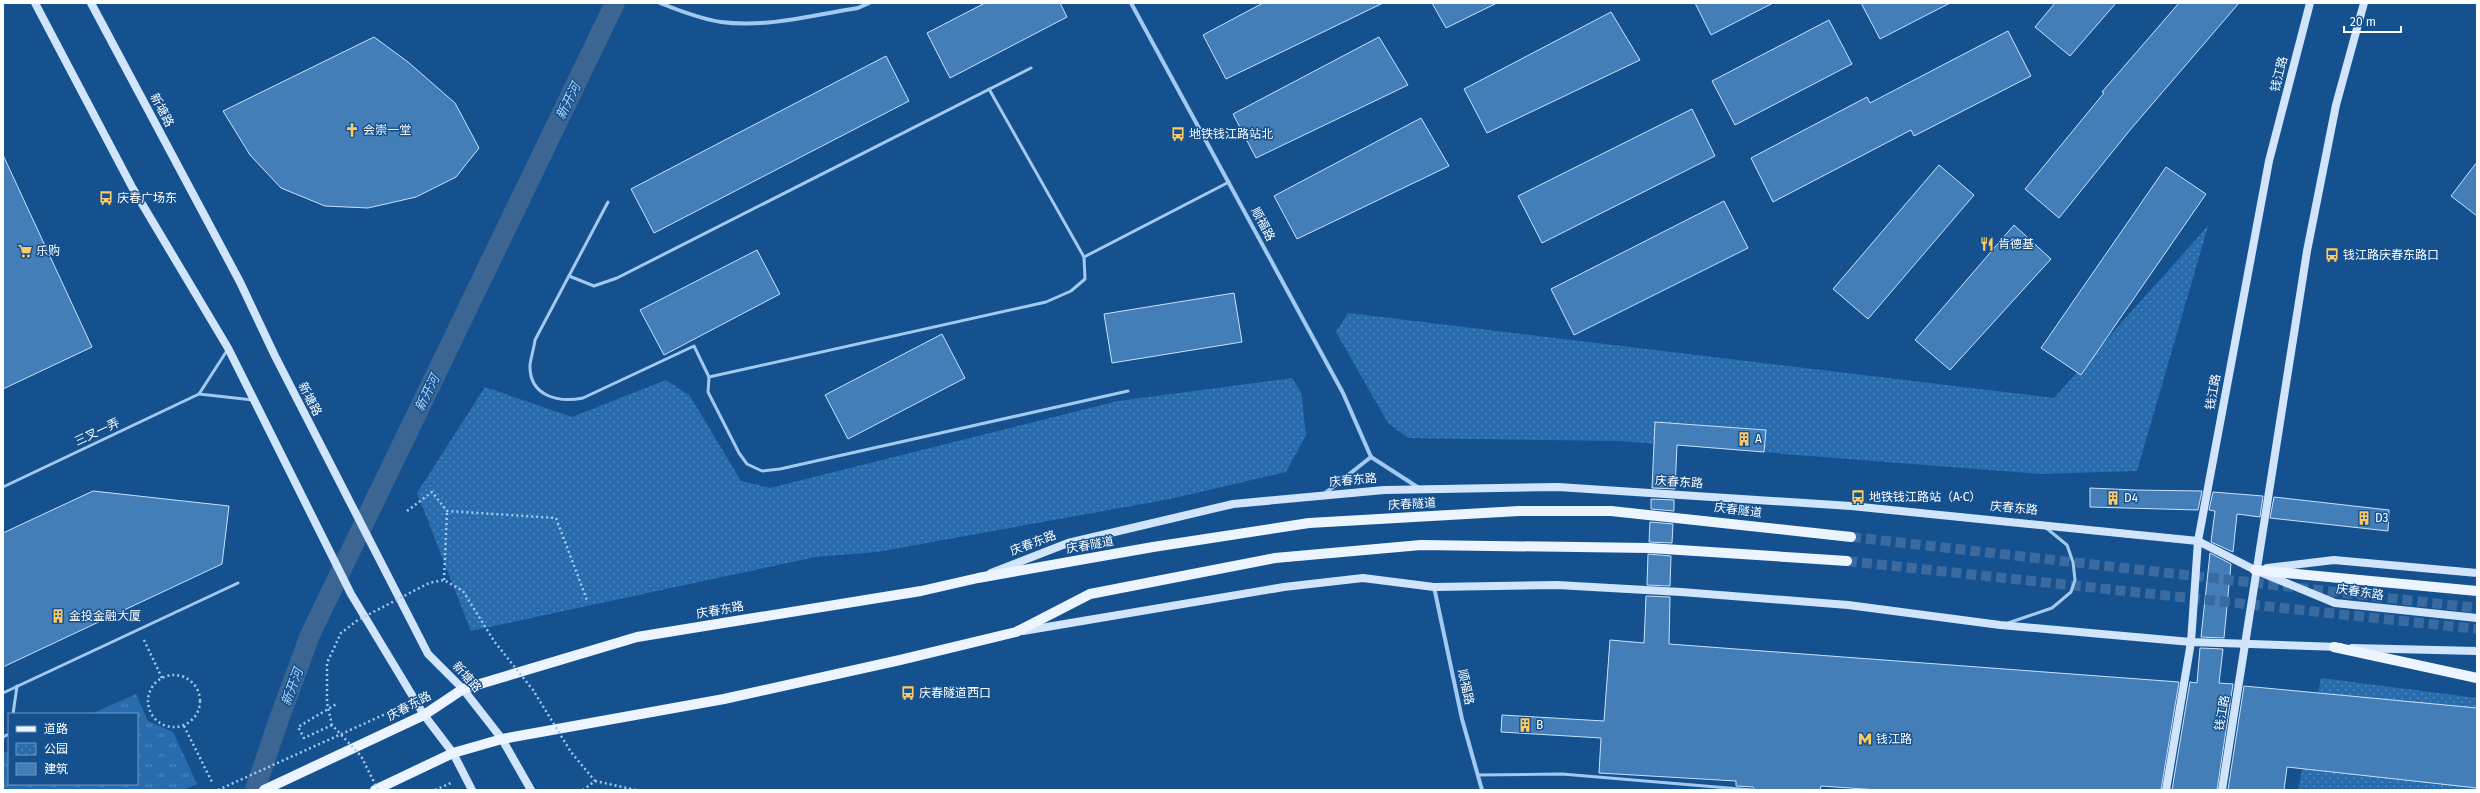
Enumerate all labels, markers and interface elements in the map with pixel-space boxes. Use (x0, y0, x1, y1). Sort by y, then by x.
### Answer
scale bar (2344, 8, 2401, 34)
text: 20 m (2350, 15, 2376, 29)
street label: 钱江路 (2268, 55, 2290, 93)
water label: 新开河 (553, 77, 585, 122)
street label: 新塘路 (147, 91, 177, 129)
church icon: 会崇一堂 (344, 122, 360, 138)
place label: 会崇一堂 (363, 123, 411, 137)
bus stop icon: 地铁钱江路站北 (1170, 126, 1186, 142)
place label: 地铁钱江路站北 (1189, 127, 1273, 141)
bus stop icon: 庆春广场东 (98, 190, 114, 206)
place label: 庆春广场东 (117, 191, 177, 205)
street label: 顺福路 (1248, 205, 1278, 243)
restaurant icon: 肯德基 (1979, 236, 1995, 252)
place label: 肯德基 (1998, 237, 2034, 251)
supermarket icon: 乐购 (17, 243, 33, 259)
place label: 乐购 (36, 244, 60, 258)
bus stop icon: 钱江路庆春东路口 (2324, 247, 2340, 263)
place label: 钱江路庆春东路口 (2343, 248, 2439, 262)
water label: 新开河 (412, 369, 444, 414)
street label: 钱江路 (2203, 373, 2223, 411)
street label: 新塘路 (296, 380, 324, 418)
street label: 三叉一弄 (72, 416, 122, 448)
building icon: A (1736, 431, 1752, 447)
place label: A (1755, 432, 1762, 446)
street label: 庆春东路 (1328, 471, 1378, 489)
street label: 庆春东路 (1655, 473, 1703, 491)
bus stop icon: 地铁钱江路站（A·C） (1850, 489, 1866, 505)
place label: 地铁钱江路站（A·C） (1869, 490, 1981, 504)
building icon: D4 (2105, 490, 2121, 506)
place label: D4 (2124, 491, 2139, 505)
street label: 庆春隧道 (1388, 496, 1436, 512)
street label: 庆春东路 (1989, 499, 2039, 517)
street label: 庆春隧道 (1713, 500, 1763, 520)
building icon: D3 (2356, 510, 2372, 526)
place label: D3 (2375, 511, 2388, 525)
street label: 庆春东路 (1008, 528, 1058, 558)
street label: 庆春隧道 (1065, 534, 1115, 556)
street label: 庆春东路 (2335, 582, 2385, 602)
street label: 庆春东路 (695, 599, 745, 621)
building icon: 金投金融大厦 (50, 608, 66, 624)
place label: 金投金融大厦 (69, 609, 141, 623)
street label: 新塘路 (450, 659, 484, 695)
water label: 新开河 (278, 663, 307, 708)
street label: 顺福路 (1455, 668, 1477, 706)
bus stop icon: 庆春隧道西口 (900, 685, 916, 701)
place label: 庆春隧道西口 (919, 686, 991, 700)
street label: 庆春东路 (385, 689, 433, 723)
street label: 钱江路 (2212, 694, 2232, 732)
legend (8, 713, 138, 785)
building icon: B (1517, 717, 1533, 733)
place label: B (1536, 718, 1543, 732)
text: 道路 (44, 722, 68, 736)
metro station icon: 钱江路 (1857, 731, 1873, 747)
place label: 钱江路 (1876, 732, 1912, 746)
text: 公园 (44, 742, 68, 756)
text: 建筑 (44, 762, 68, 776)

